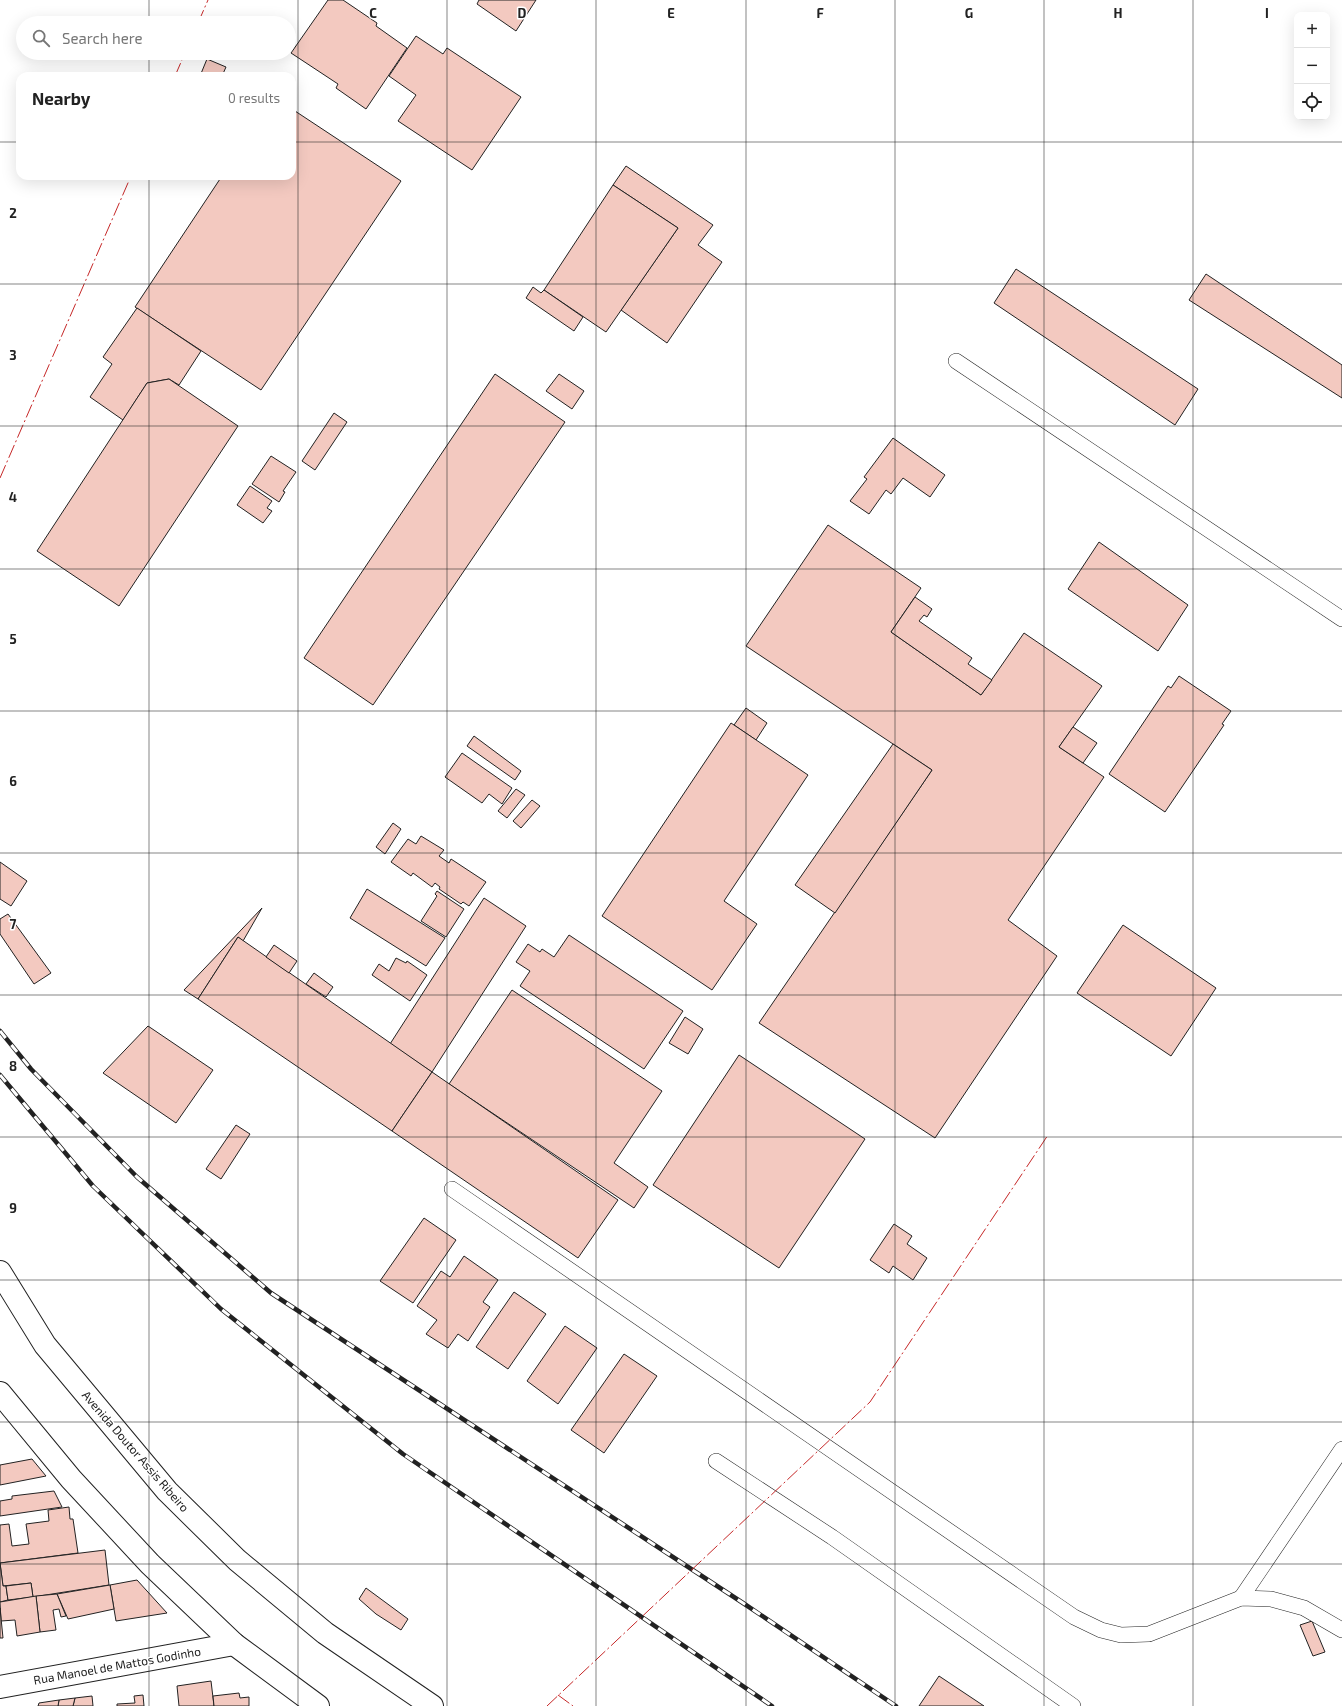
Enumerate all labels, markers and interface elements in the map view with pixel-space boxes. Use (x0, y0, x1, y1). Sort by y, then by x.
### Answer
text: C (369, 5, 377, 21)
text: D (518, 5, 527, 21)
text: E (667, 5, 675, 21)
text: F (816, 5, 824, 21)
text: G (965, 5, 973, 21)
text: H (1114, 5, 1123, 21)
text: I (1265, 5, 1269, 21)
map controls (1294, 12, 1330, 120)
button: + (1294, 12, 1330, 48)
search box (16, 16, 296, 60)
icon: search (30, 27, 52, 49)
text: Search here (62, 29, 143, 47)
button: − (1294, 48, 1330, 84)
button: locate (1294, 84, 1330, 120)
text: Nearby (32, 88, 90, 108)
text: 0 results (228, 90, 280, 106)
text: 2 (9, 205, 17, 221)
text: 3 (9, 347, 17, 363)
text: 4 (9, 489, 17, 505)
text: 5 (9, 631, 17, 647)
text: 6 (9, 773, 17, 789)
text: 7 (10, 916, 17, 932)
text: 8 (9, 1058, 17, 1074)
text: 9 (9, 1200, 17, 1216)
street label: Avenida Doutor Assis Ribeiro (80, 1388, 192, 1514)
street label: Rua Manoel de Mattos Godinho (32, 1643, 202, 1687)

